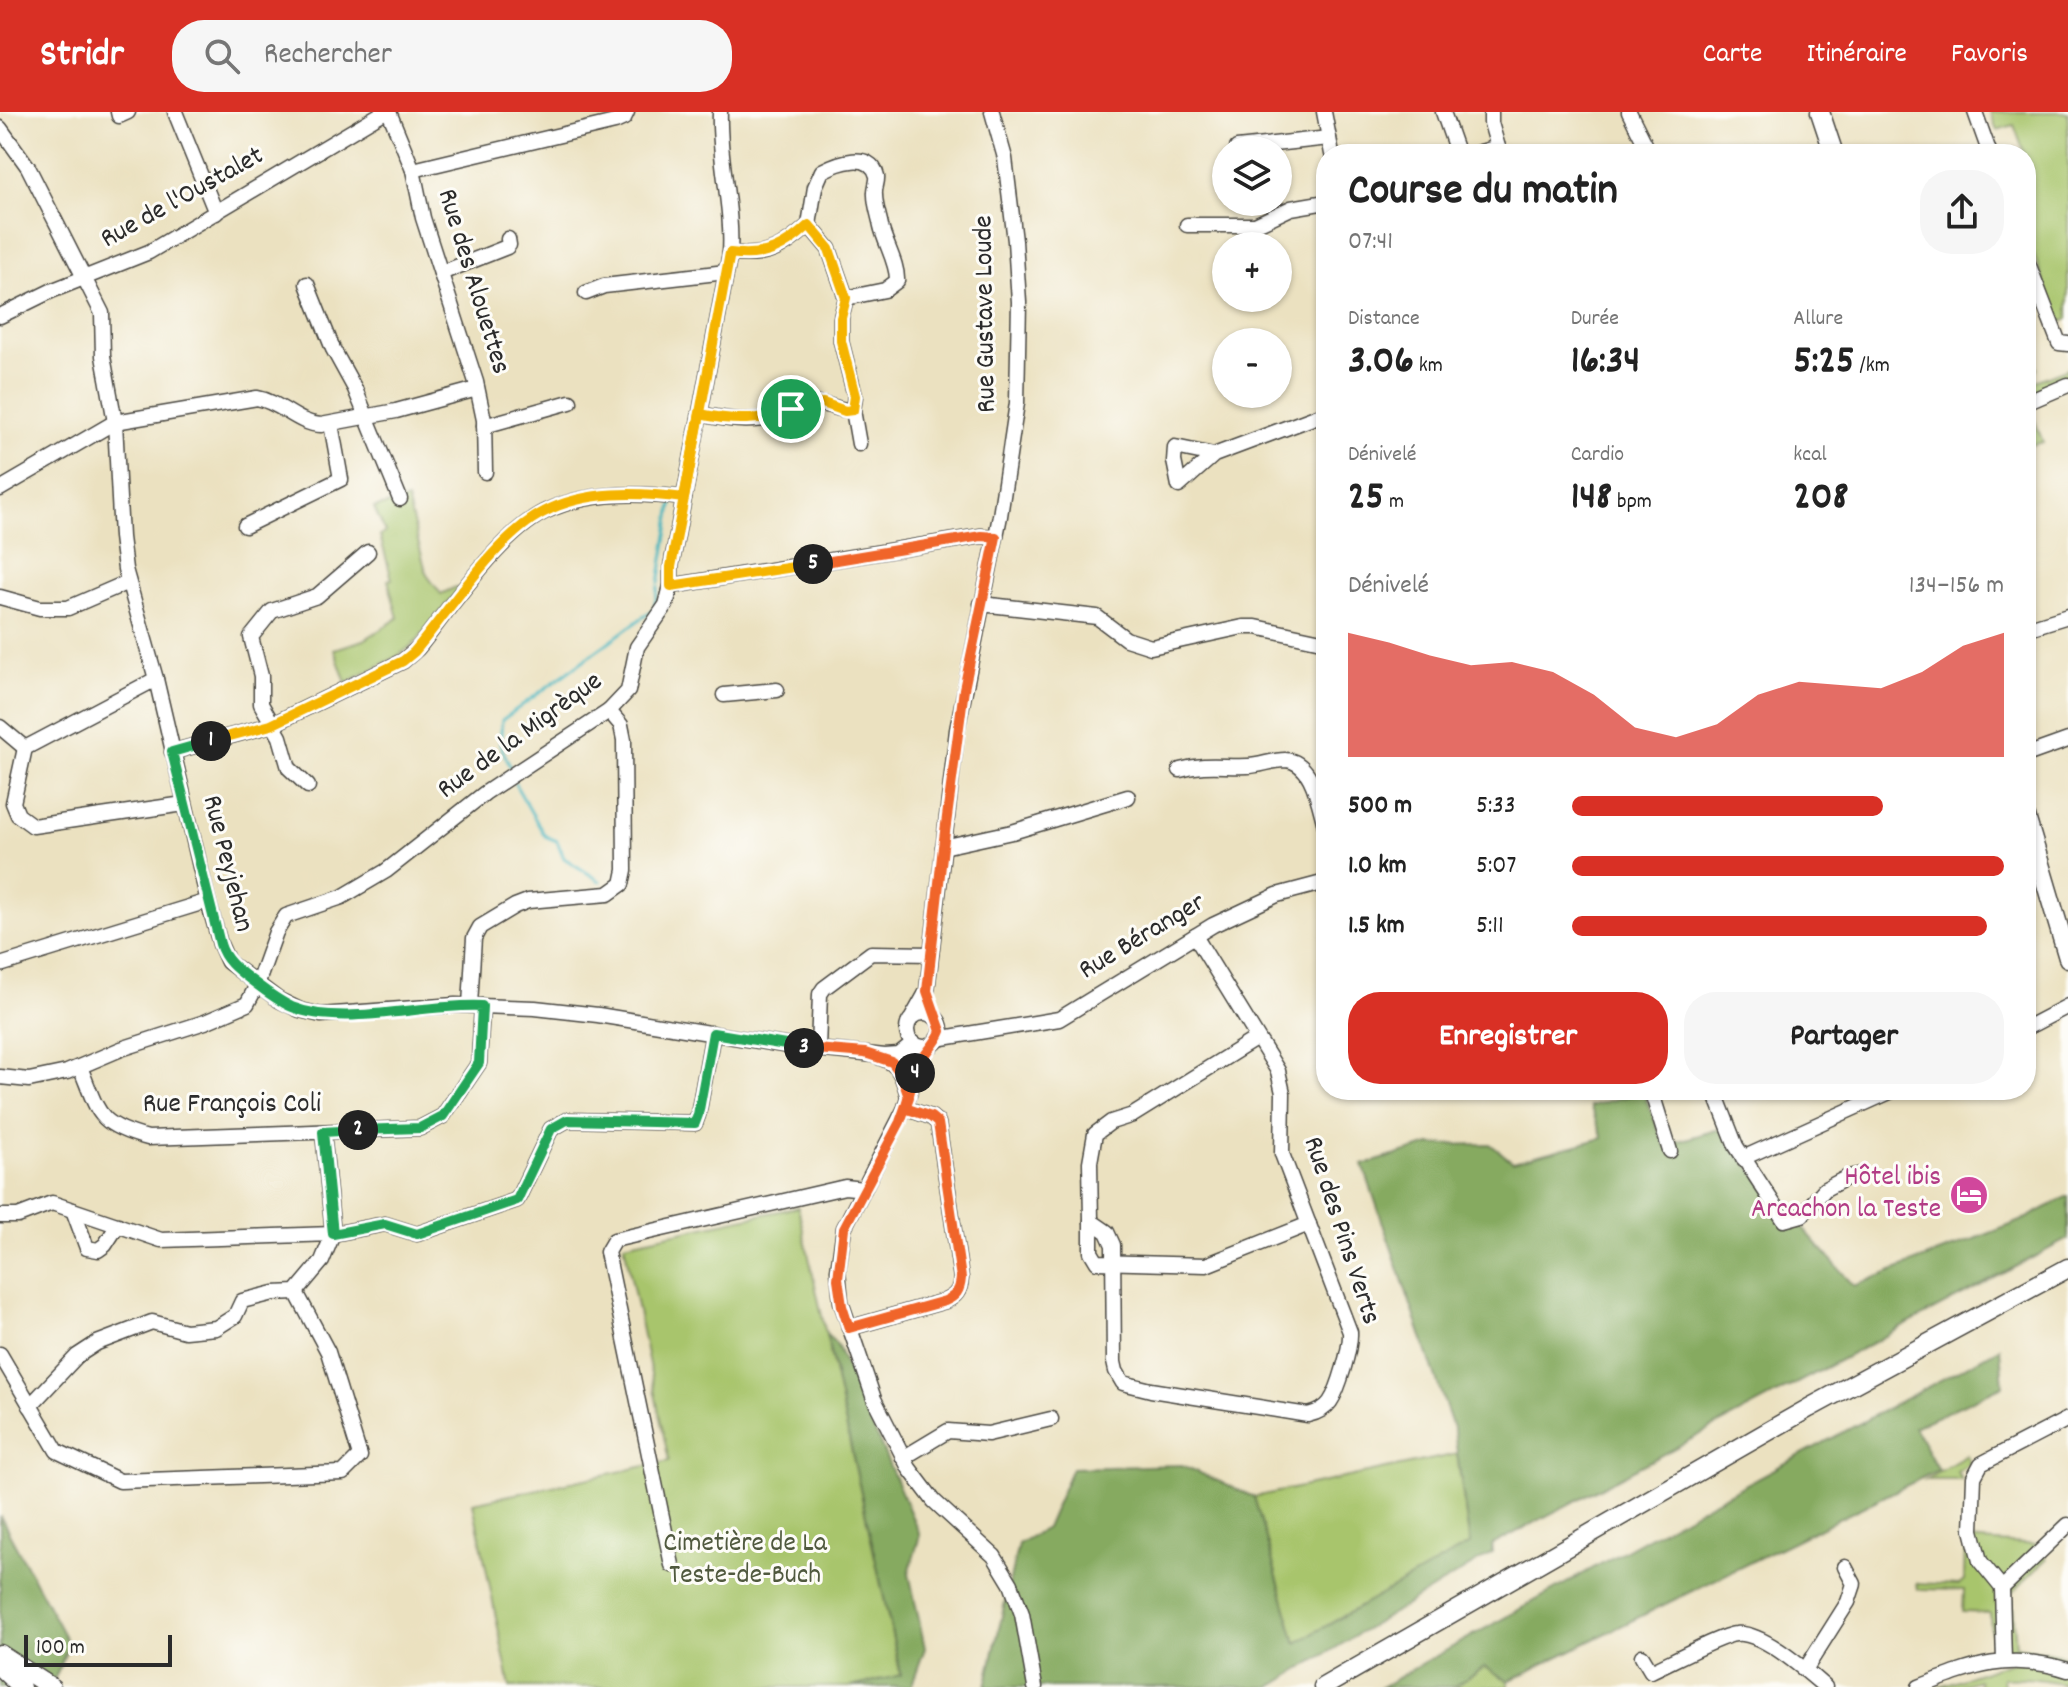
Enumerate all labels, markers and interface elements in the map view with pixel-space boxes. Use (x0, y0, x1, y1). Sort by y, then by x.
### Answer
search box (172, 20, 732, 92)
text: Stridr (40, 29, 124, 84)
icon: search (200, 34, 244, 78)
text: Rechercher (264, 35, 392, 78)
text: Carte (1702, 36, 1762, 76)
text: Itinéraire (1806, 36, 1907, 76)
text: Favoris (1951, 36, 2028, 76)
map controls (1212, 136, 1292, 408)
button: layers (1212, 136, 1292, 216)
street label: Rue de l'Oustalet (94, 138, 272, 260)
text: Course du matin (1348, 162, 1618, 225)
button: share (1920, 170, 2004, 254)
street label: Rue des Alouettes (425, 185, 519, 379)
street label: Rue Gustave Loude (965, 215, 1009, 413)
text: 07:41 (1348, 224, 1393, 261)
button: + (1212, 232, 1292, 312)
text: Distance (1348, 304, 1420, 335)
text: Durée (1571, 304, 1619, 335)
text: Allure (1793, 304, 1843, 335)
button: − (1212, 328, 1292, 408)
text: 3.06 (1348, 335, 1414, 392)
text: 16:34 (1571, 335, 1640, 392)
text: 5:25 (1793, 335, 1855, 392)
text: km (1414, 351, 1443, 382)
text: /km (1855, 351, 1890, 382)
pin (757, 375, 825, 443)
icon: arrive (769, 387, 813, 431)
text: Dénivelé (1348, 440, 1417, 471)
text: Cardio (1571, 440, 1624, 471)
text: kcal (1793, 440, 1827, 471)
text: 25 (1348, 471, 1384, 528)
text: 148 (1571, 471, 1612, 528)
text: 208 (1793, 471, 1849, 528)
text: m (1384, 487, 1404, 518)
text: bpm (1612, 487, 1652, 518)
pin: 5 (793, 544, 833, 584)
text: 5 (808, 548, 818, 579)
text: Dénivelé (1348, 568, 1429, 605)
text: 134–156 m (1909, 568, 2004, 605)
street label: Rue de la Migrèque (430, 663, 612, 811)
pin: 1 (191, 721, 231, 761)
text: 1 (209, 725, 213, 756)
text: 500 m (1348, 788, 1412, 825)
text: 5:33 (1476, 788, 1515, 825)
street label: Rue Peyjehan (190, 792, 262, 936)
text: 1.0 km (1348, 848, 1407, 885)
text: 5:07 (1476, 848, 1516, 885)
street label: Rue Béranger (1072, 884, 1214, 992)
text: 1.5 km (1348, 908, 1405, 945)
text: 5:11 (1476, 908, 1504, 945)
button: Enregistrer (1348, 992, 1668, 1084)
button: Partager (1684, 992, 2004, 1084)
pin: 3 (784, 1028, 824, 1068)
text: 3 (799, 1032, 809, 1063)
pin: 4 (895, 1053, 935, 1093)
text: 4 (910, 1057, 920, 1088)
street label: Rue François Coli (143, 1086, 321, 1126)
pin: 2 (338, 1110, 378, 1150)
text: 2 (353, 1114, 363, 1145)
street label: Rue des Pins Verts (1291, 1132, 1389, 1330)
place label: Hôtel ibis Arcachon la Teste (1751, 1159, 1941, 1231)
hotel icon: Hôtel ibis Arcachon la Teste (1948, 1174, 1990, 1216)
park label: Cimetière de La Teste-de-Buch (663, 1525, 828, 1597)
scale bar (24, 1631, 172, 1667)
text: 100 m (36, 1633, 85, 1664)

